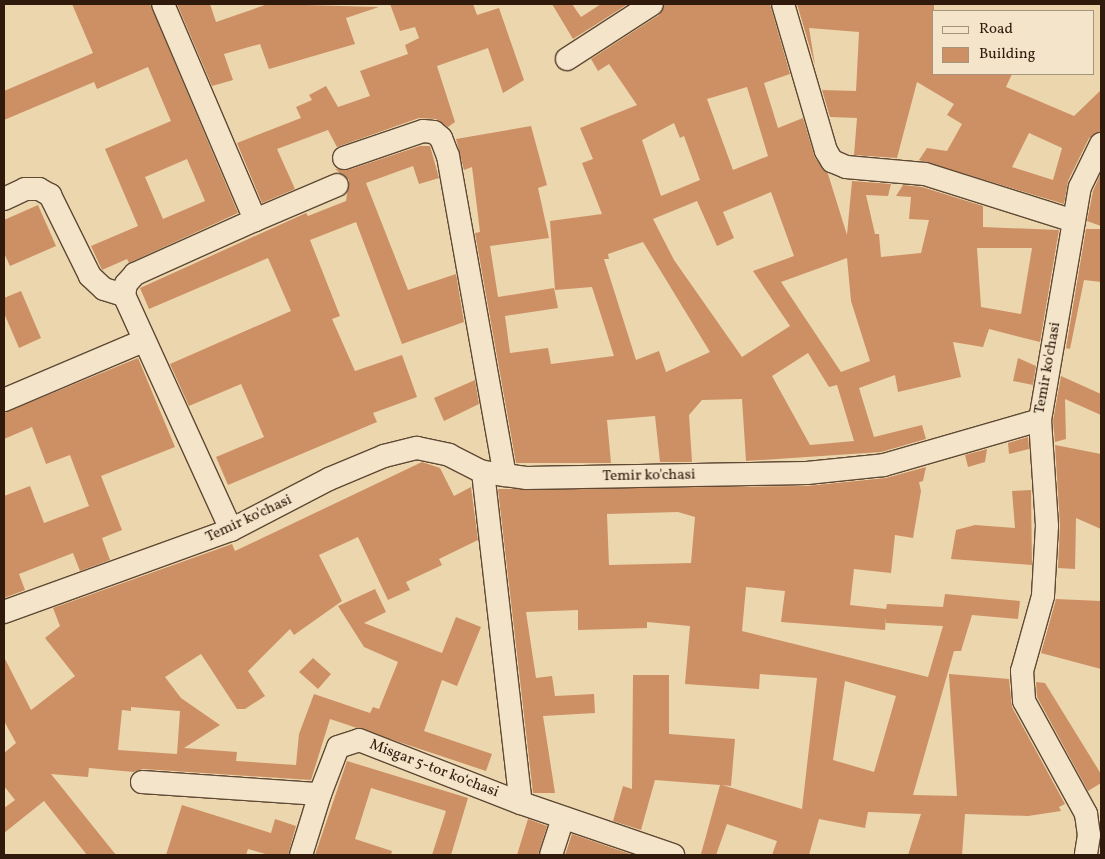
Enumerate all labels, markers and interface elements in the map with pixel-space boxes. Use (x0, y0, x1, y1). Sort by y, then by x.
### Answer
legend (932, 10, 1095, 75)
text: Road (979, 19, 1013, 40)
text: Building (979, 44, 1035, 65)
street label: Temir ko'chasi (1031, 321, 1065, 415)
street label: Temir ko'chasi (602, 466, 696, 486)
street label: Temir ko'chasi (203, 491, 295, 547)
street label: Misgar 5-tor koʻchasi (367, 736, 501, 802)

